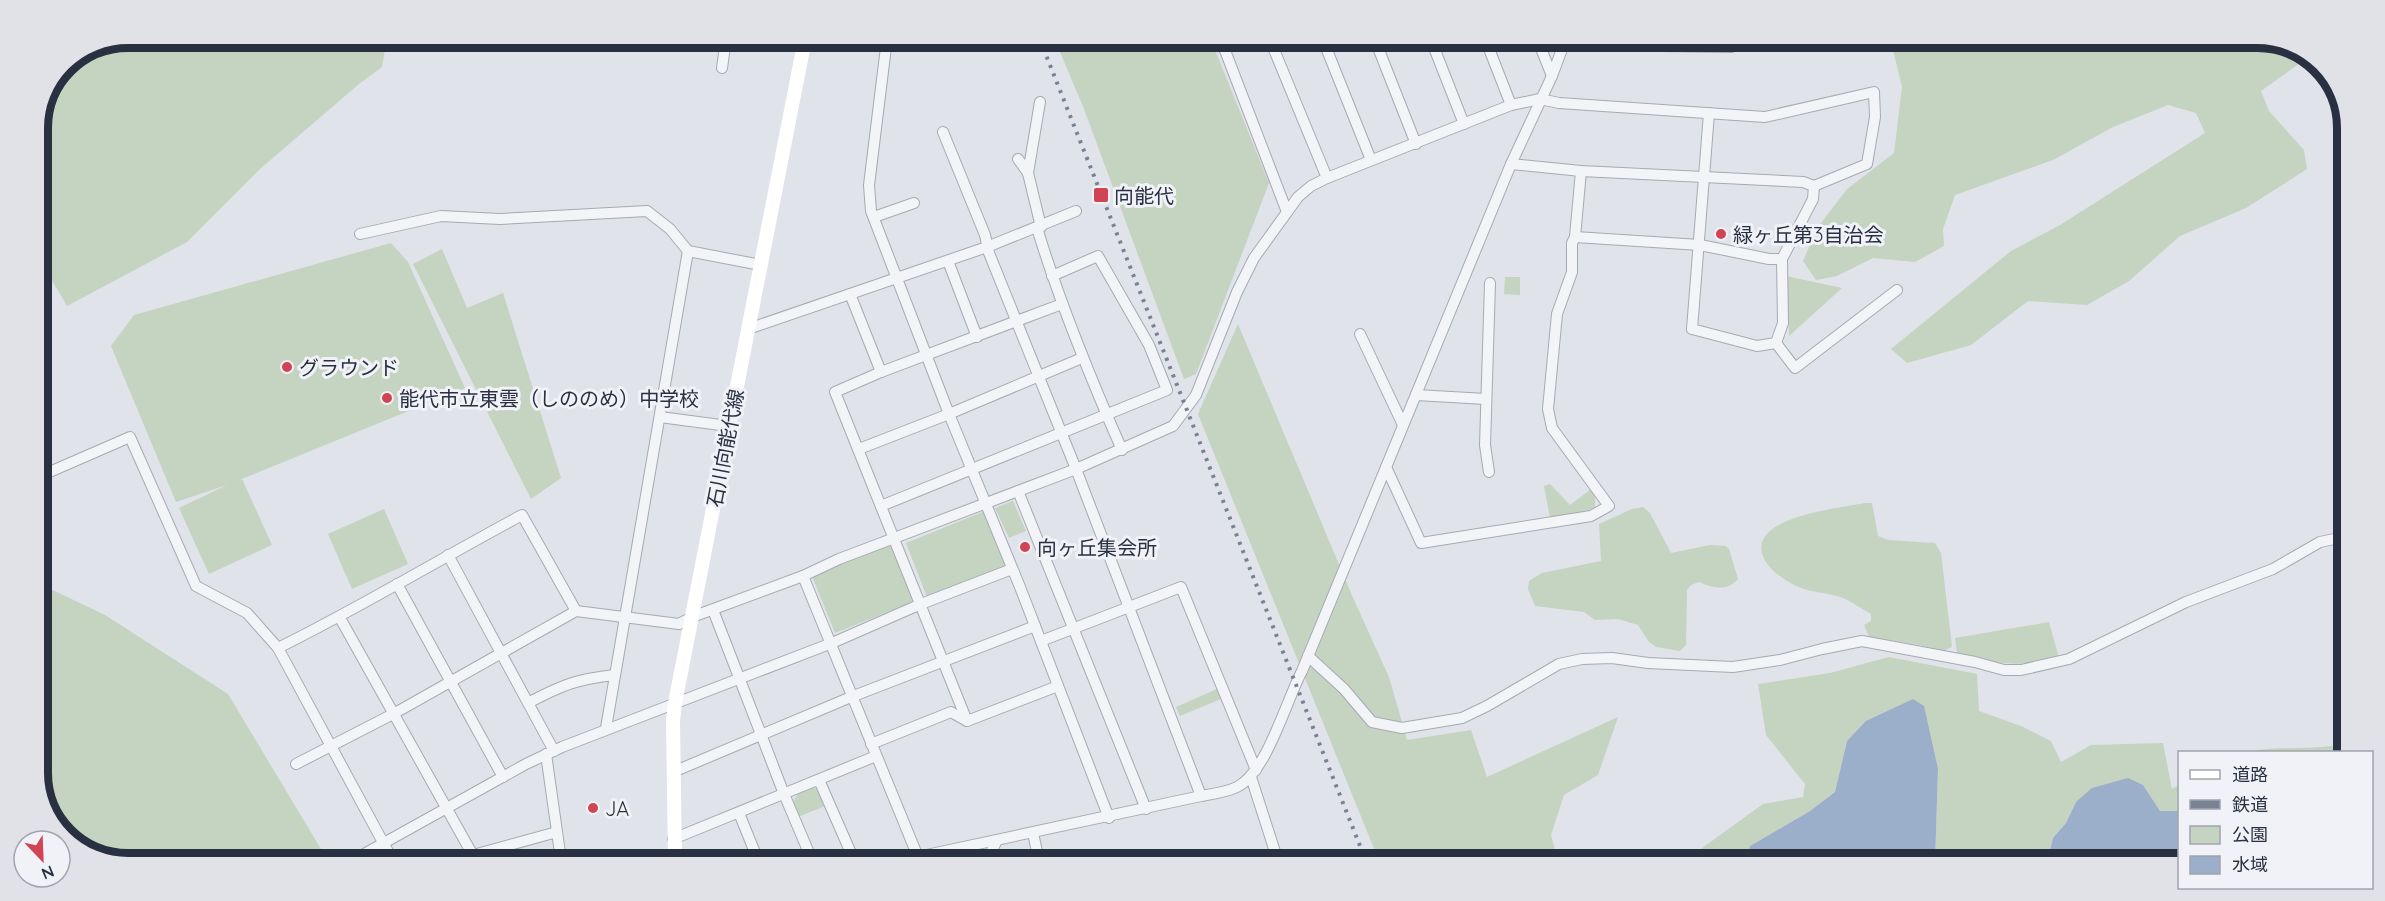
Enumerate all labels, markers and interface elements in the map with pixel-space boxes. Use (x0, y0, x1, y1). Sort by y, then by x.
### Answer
place label: 向能代 (1114, 183, 1174, 208)
marker: 向能代 (1092, 186, 1110, 204)
place label: 緑ヶ丘第3自治会 (1733, 222, 1883, 247)
marker: 緑ヶ丘第3自治会 (1714, 227, 1728, 241)
place label: グラウンド (299, 355, 399, 380)
marker: グラウンド (280, 360, 294, 374)
place label: 能代市立東雲（しののめ）中学校 (399, 386, 699, 411)
street label: 石川向能代線 (701, 387, 749, 509)
marker: 能代市立東雲（しののめ）中学校 (380, 391, 394, 405)
place label: 向ヶ丘集会所 (1037, 535, 1157, 560)
marker: 向ヶ丘集会所 (1018, 540, 1032, 554)
legend (2178, 751, 2373, 889)
text: 道路 (2232, 763, 2268, 786)
text: 鉄道 (2232, 793, 2268, 816)
place label: JA (605, 796, 629, 821)
marker: JA (586, 801, 600, 815)
text: 公園 (2232, 823, 2268, 846)
north arrow (12, 829, 72, 889)
text: 水域 (2232, 853, 2268, 876)
text: N (39, 861, 57, 884)

